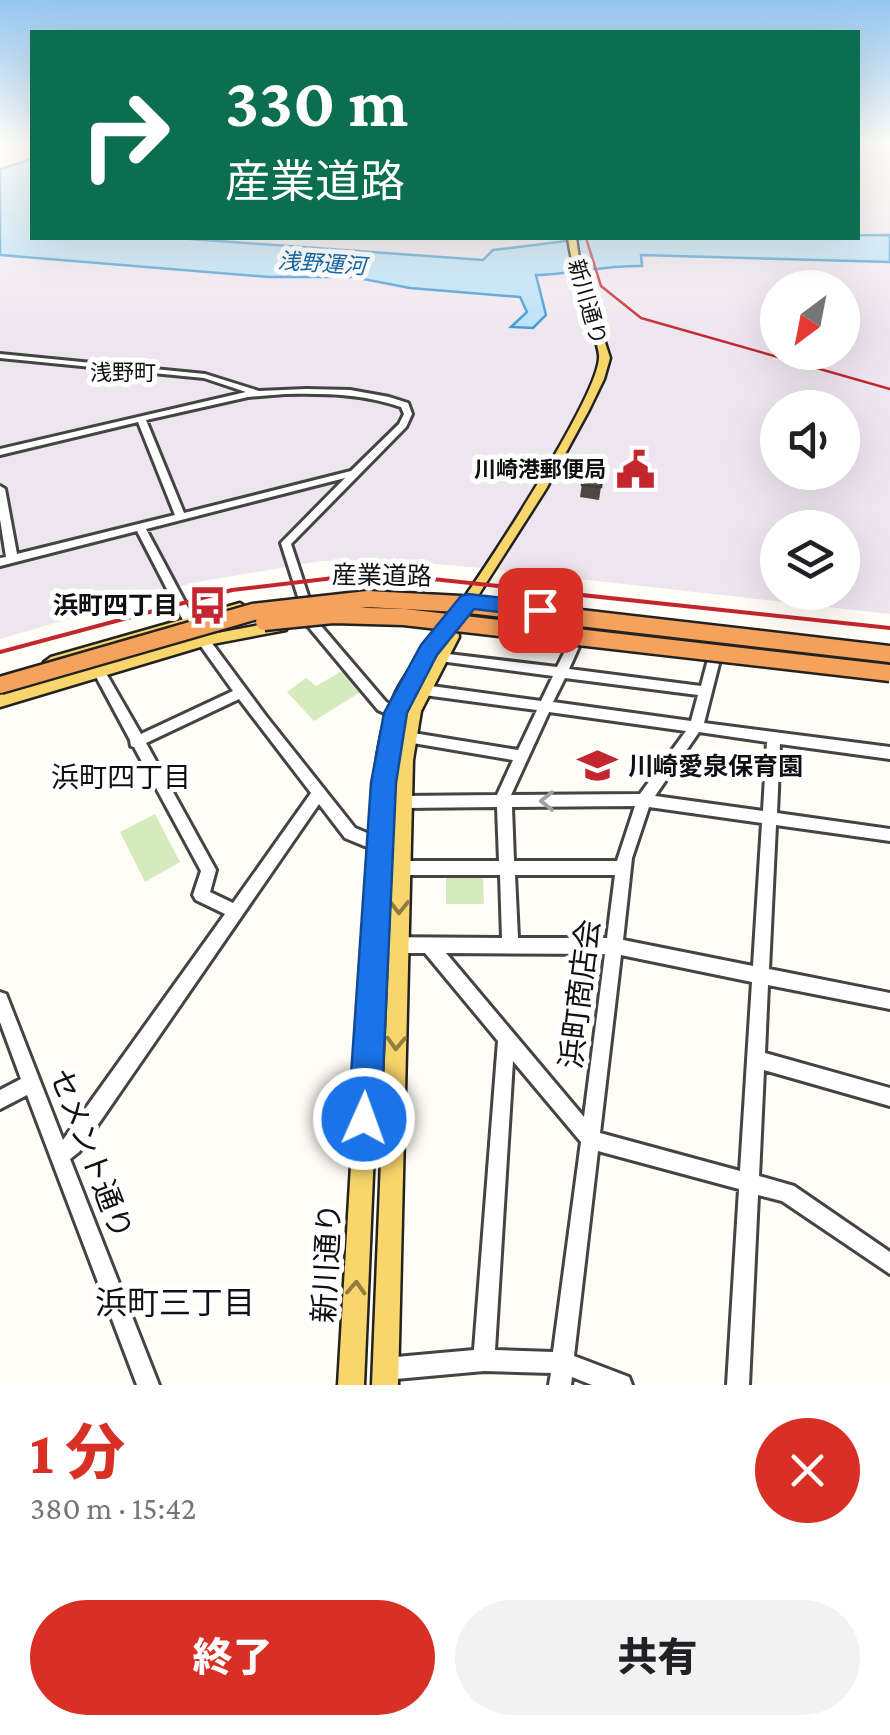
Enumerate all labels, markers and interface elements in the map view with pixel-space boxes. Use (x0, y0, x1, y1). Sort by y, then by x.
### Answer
text: 330 m (225, 63, 408, 141)
icon: right (60, 70, 190, 200)
text: 産業道路 (225, 157, 405, 207)
water label: 浅野運河 (277, 248, 371, 279)
street label: 新川通り (563, 256, 612, 348)
north arrow (760, 270, 860, 370)
map controls (760, 270, 860, 610)
district label: 浅野町 (90, 360, 156, 385)
button: sound (760, 390, 860, 490)
public building icon: 川崎港郵便局 (615, 448, 657, 490)
place label: 川崎港郵便局 (474, 457, 606, 482)
button: layers (760, 510, 860, 610)
street label: 産業道路 (332, 561, 432, 590)
pin (498, 568, 583, 653)
icon: arrive (513, 583, 568, 638)
bus stop icon: 浜町四丁目 (187, 584, 229, 626)
place label: 浜町四丁目 (53, 592, 178, 619)
school or university icon: 川崎愛泉保育園 (577, 745, 619, 787)
place label: 川崎愛泉保育園 (628, 753, 803, 780)
district label: 浜町四丁目 (51, 762, 191, 793)
one-way arrow (538, 790, 554, 812)
one-way arrow (388, 899, 409, 915)
street label: 浜町商店会 (554, 917, 605, 1070)
one-way arrow (385, 1036, 406, 1052)
street label: セメント通り (44, 1064, 139, 1243)
position arrow (312, 1067, 416, 1171)
street label: 新川通り (307, 1202, 346, 1324)
one-way arrow (345, 1279, 366, 1295)
district label: 浜町三丁目 (95, 1285, 255, 1321)
button: close (755, 1418, 860, 1523)
text: 1 分 (30, 1419, 125, 1486)
text: 380 m · 15:42 (30, 1490, 196, 1526)
button: 終了 (30, 1600, 435, 1715)
button: 共有 (455, 1600, 860, 1715)

